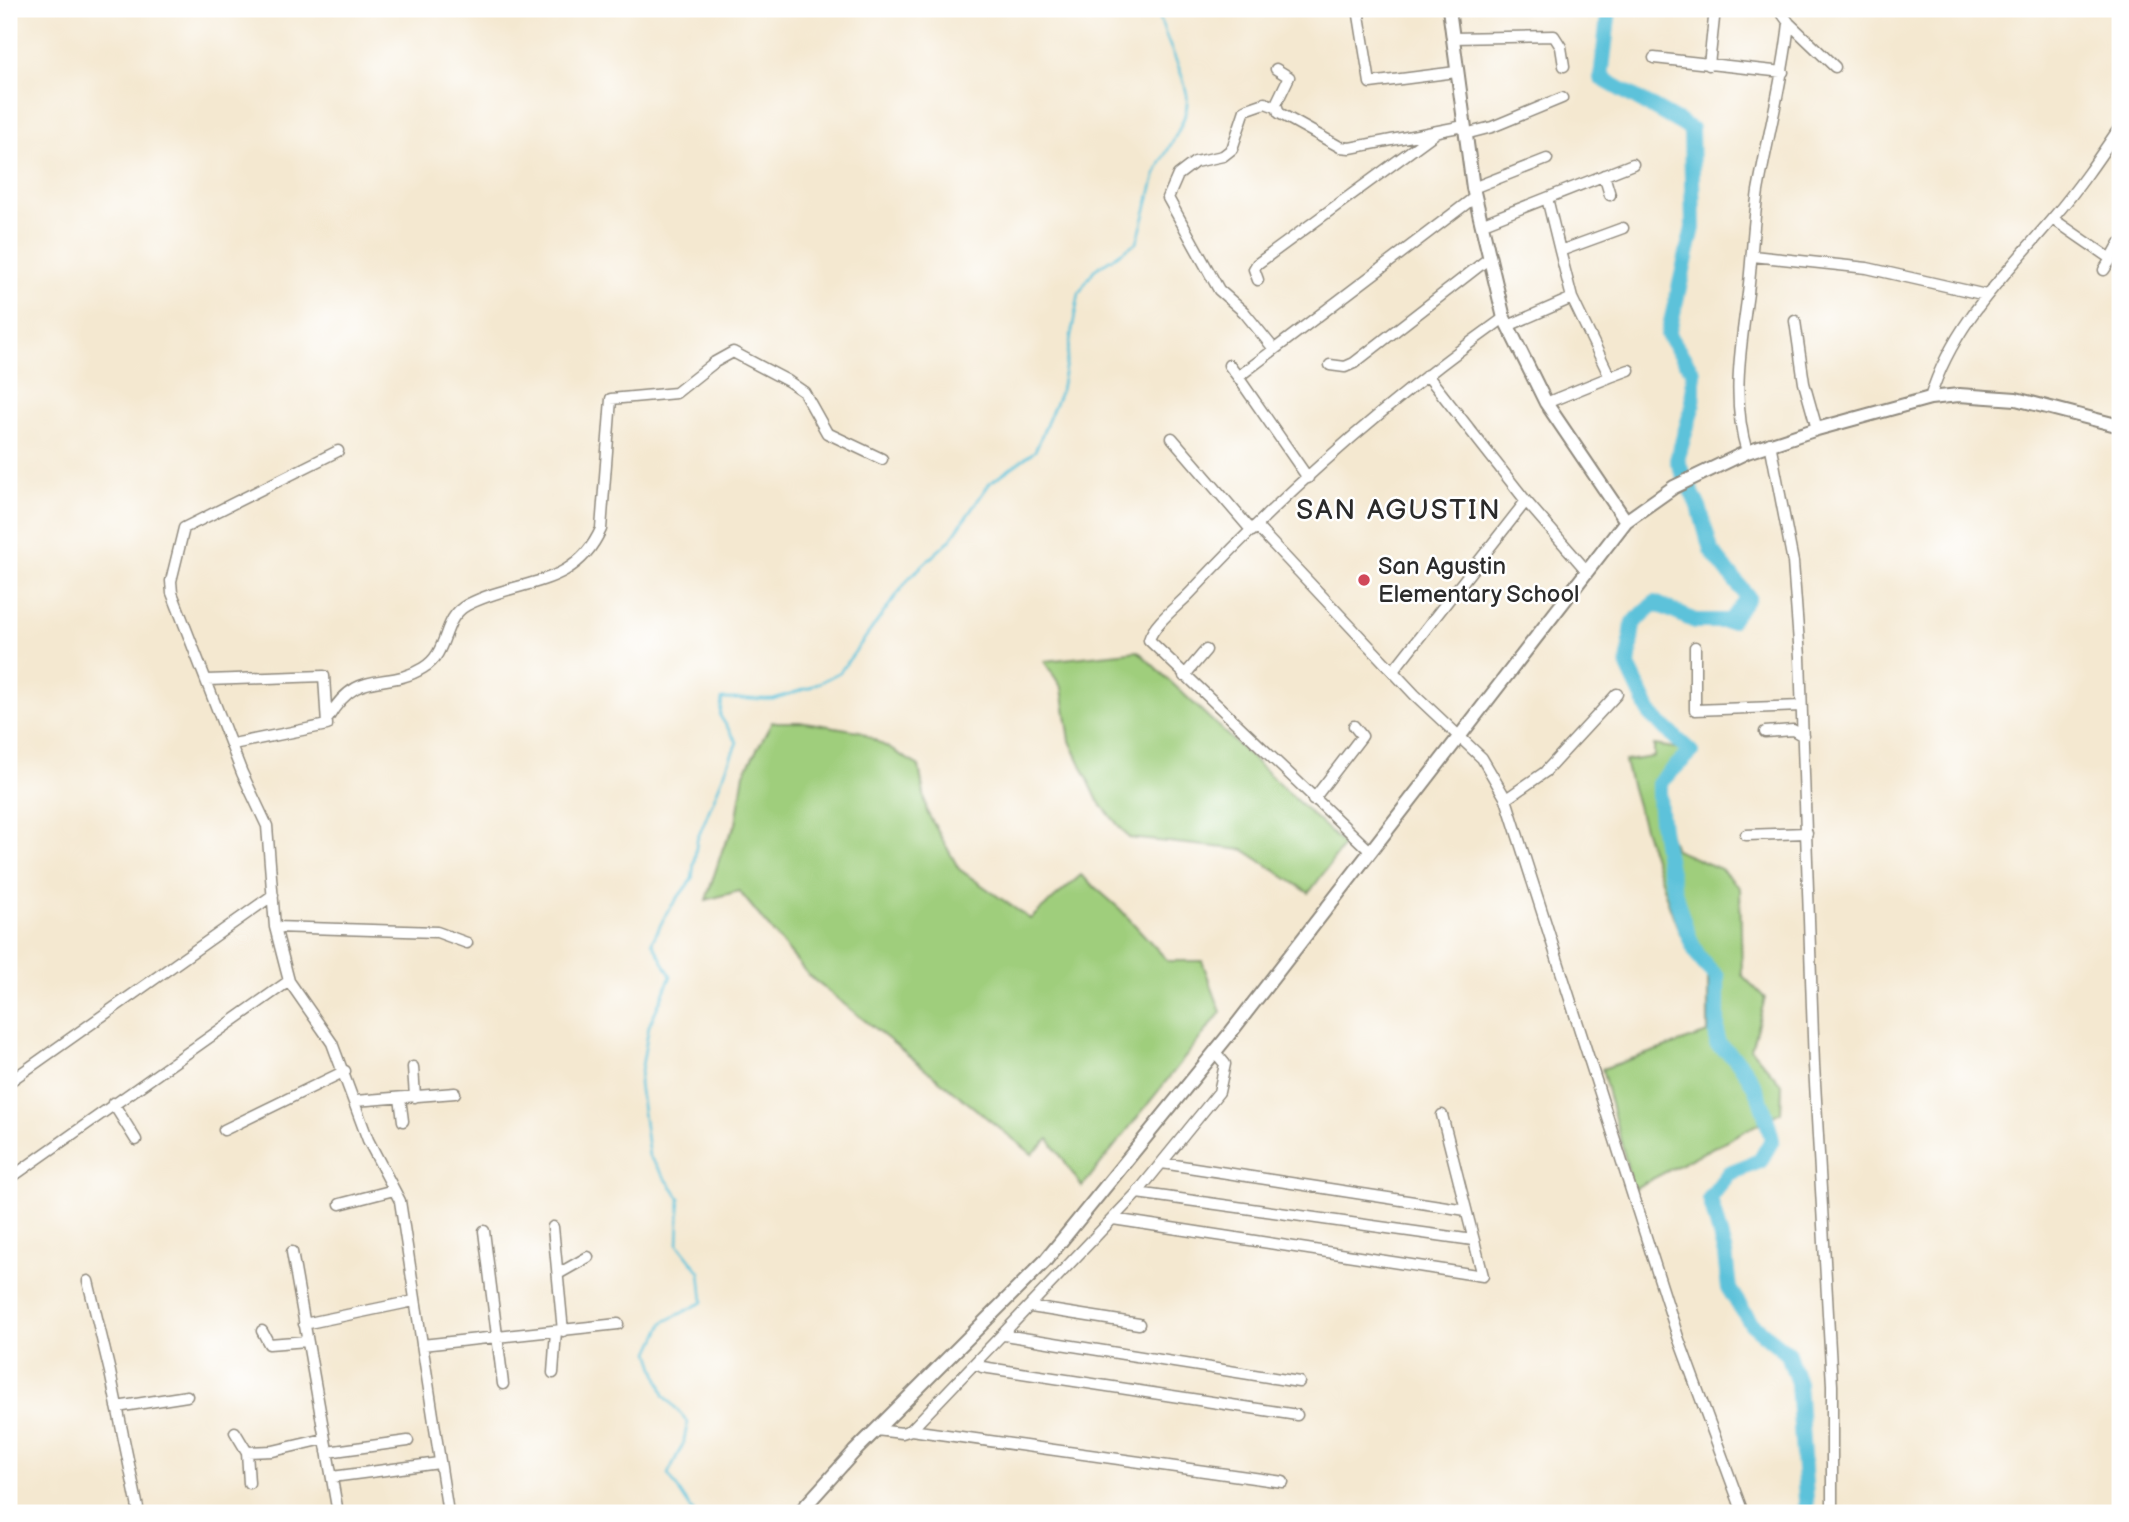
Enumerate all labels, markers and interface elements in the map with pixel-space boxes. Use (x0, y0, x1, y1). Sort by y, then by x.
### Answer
district label: SAN AGUSTIN (1296, 494, 1502, 527)
place label: San Agustin Elementary School (1378, 552, 1579, 609)
marker: San Agustin Elementary School (1356, 572, 1372, 588)

